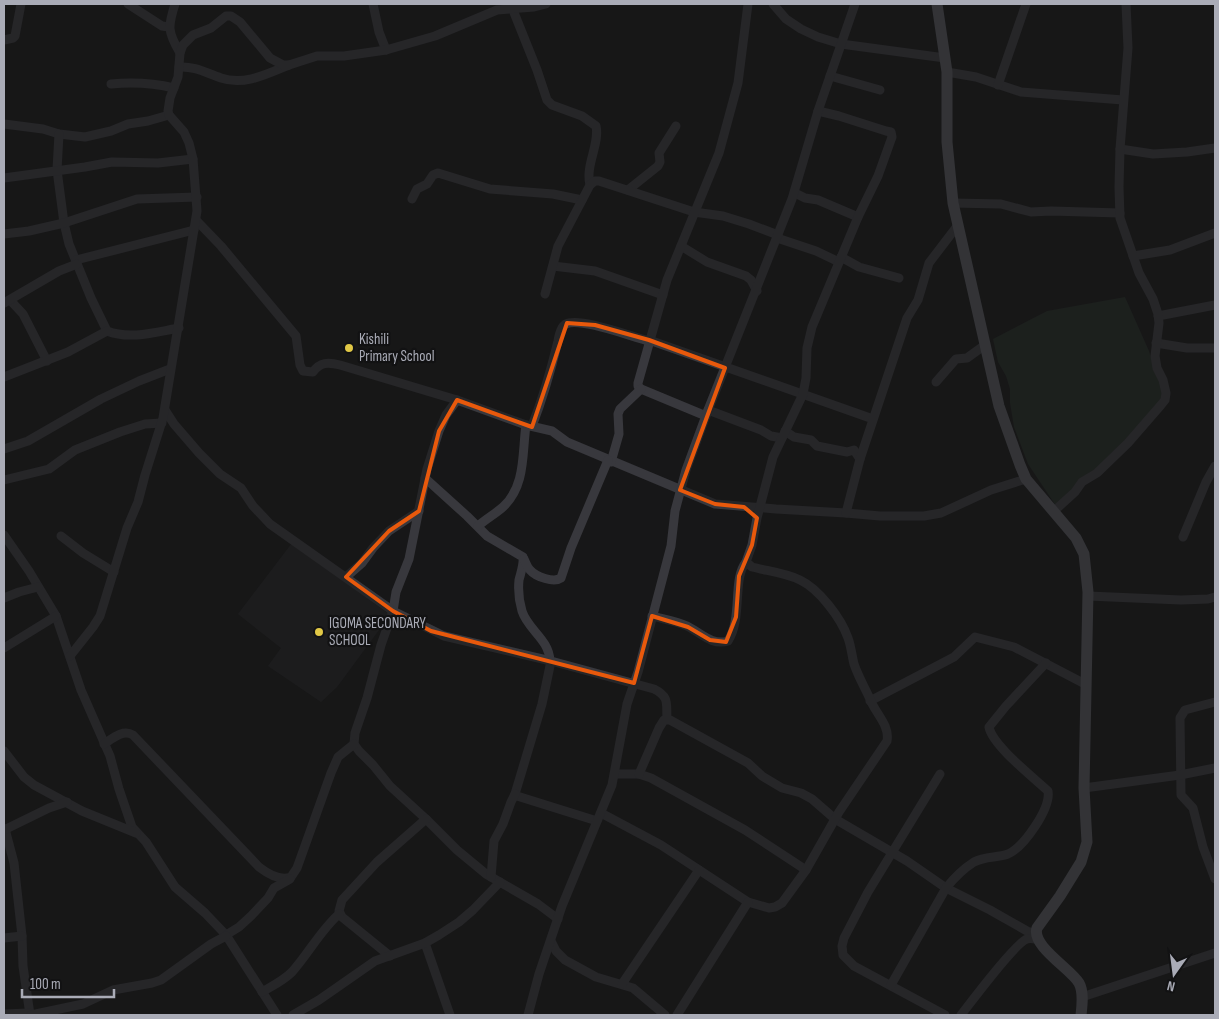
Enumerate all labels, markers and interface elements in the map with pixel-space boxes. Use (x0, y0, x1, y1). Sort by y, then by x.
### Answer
place label: Kishili Primary School (359, 330, 435, 366)
marker: Kishili Primary School (343, 342, 355, 354)
place label: IGOMA SECONDARY SCHOOL (329, 614, 427, 650)
marker: IGOMA SECONDARY SCHOOL (313, 626, 325, 638)
north arrow (1149, 949, 1199, 999)
scale bar (22, 966, 115, 998)
text: 100 m (30, 975, 61, 994)
text: N (1165, 977, 1177, 995)

